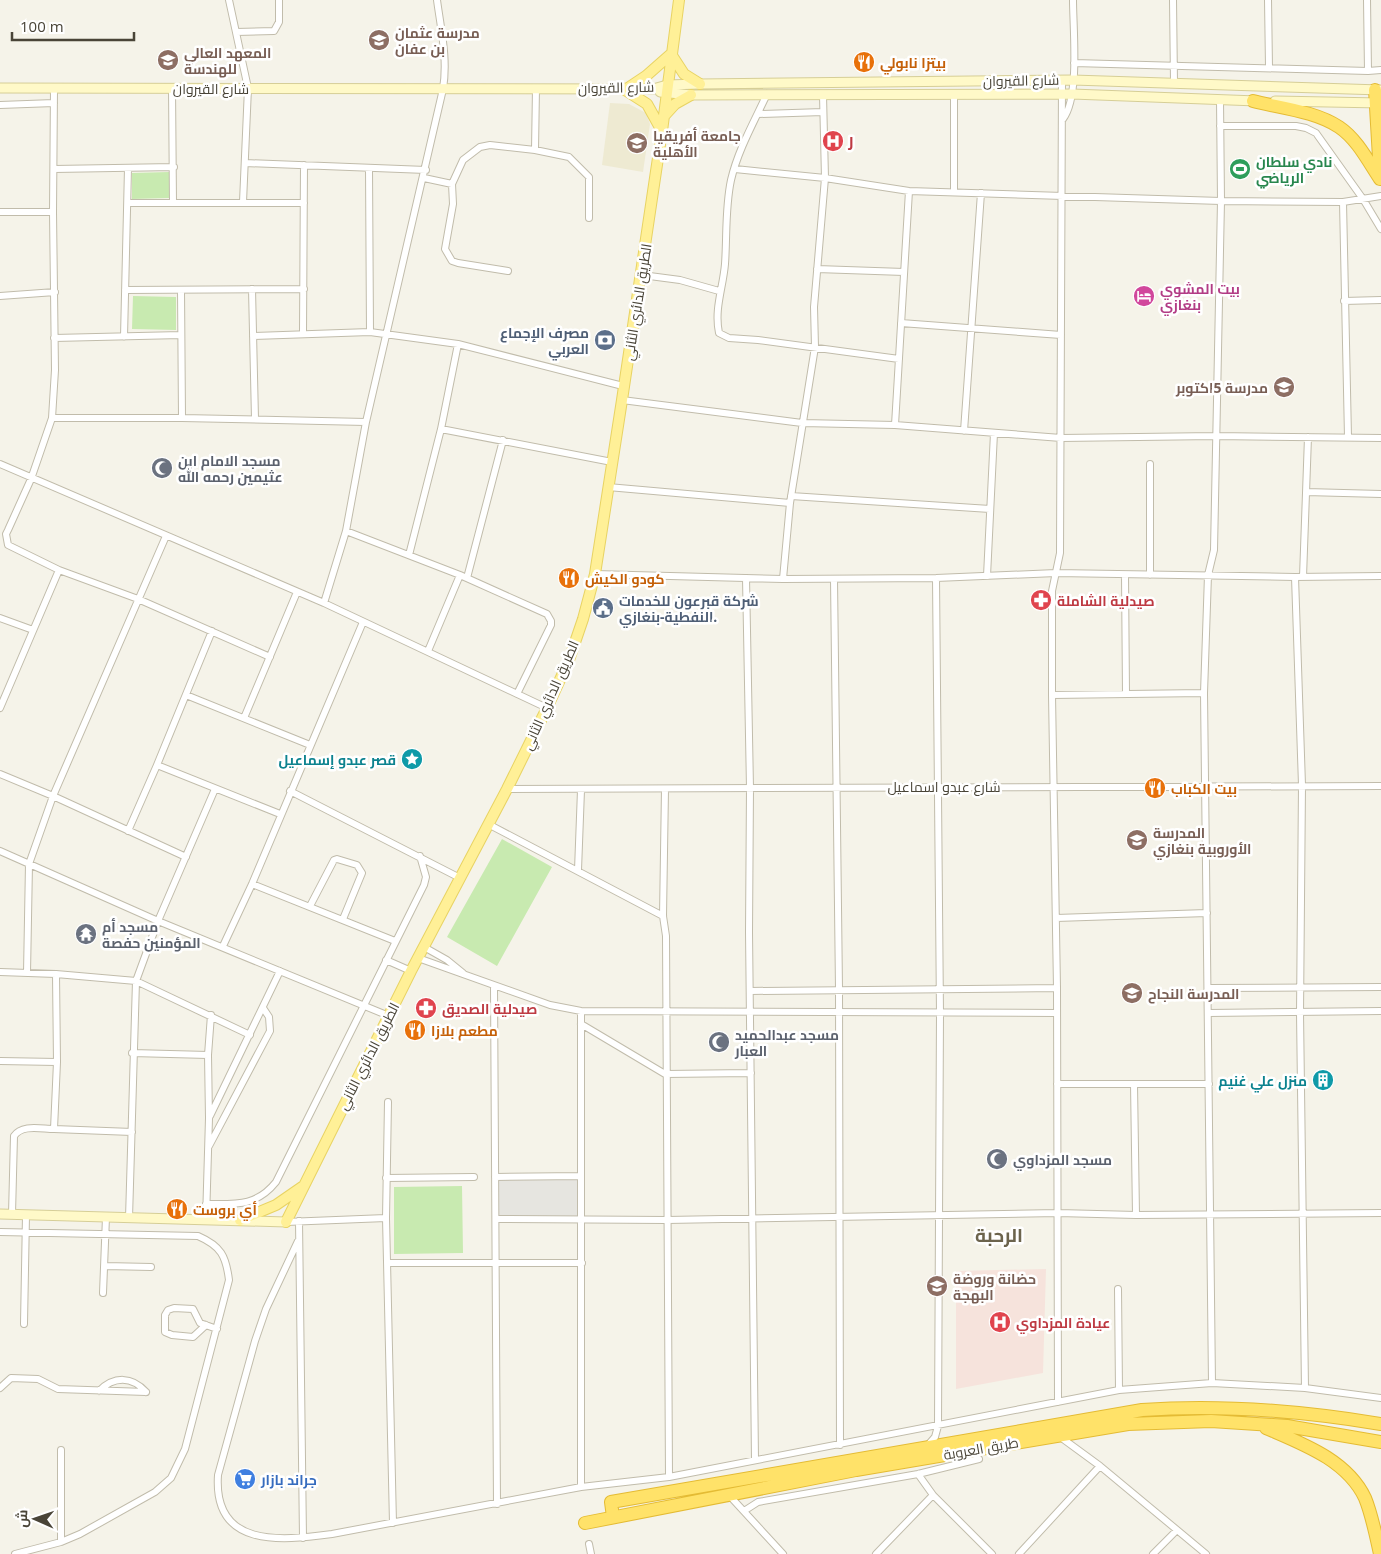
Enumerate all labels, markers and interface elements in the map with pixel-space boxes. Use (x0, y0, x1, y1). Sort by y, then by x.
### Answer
scale bar (12, 10, 135, 42)
text: 100 m (20, 16, 64, 36)
place label: مدرسة عثمان بن عفان (395, 23, 480, 58)
school or university icon: مدرسة عثمان بن عفان (367, 28, 391, 52)
place label: المعهد العالي للهندسة (184, 43, 271, 78)
school or university icon: المعهد العالي للهندسة (156, 48, 180, 72)
restaurant icon: بيتزا نابولي (852, 50, 876, 74)
place label: بيتزا نابولي (880, 53, 946, 75)
street label: شارع القيروان (983, 70, 1059, 90)
street label: شارع القيروان (578, 77, 654, 97)
street label: شارع القيروان (173, 79, 249, 98)
place label: جامعة أفريقيا الأهلية (653, 126, 741, 161)
hospital icon: J (821, 129, 845, 153)
school or university icon: جامعة أفريقيا الأهلية (625, 131, 649, 155)
place label: J (847, 132, 854, 151)
place label: نادي سلطان الرياضي (1256, 152, 1332, 189)
sports icon: نادي سلطان الرياضي (1228, 157, 1252, 181)
street label: الطريق الدائري الثاني (618, 242, 659, 362)
place label: بيت المشوي بنغازي (1160, 279, 1240, 316)
hotel icon: بيت المشوي بنغازي (1132, 284, 1156, 308)
place label: مصرف الإجماع العربي (500, 323, 589, 361)
bank icon: مصرف الإجماع العربي (593, 328, 617, 352)
school or university icon: مدرسة 5اكتوبر (1272, 375, 1296, 399)
place label: مدرسة 5اكتوبر (1175, 378, 1268, 397)
place label: مسجد الامام ابن عثيمين رحمه الله (178, 451, 283, 486)
mosque icon: مسجد الامام ابن عثيمين رحمه الله (150, 456, 174, 480)
restaurant icon: كودو الكيش (557, 566, 581, 590)
place label: كودو الكيش (585, 569, 665, 588)
pharmacy icon: صيدلية الشاملة (1029, 588, 1053, 612)
place label: شركة قبرعون للخدمات النفطية-بنغازي. (619, 591, 759, 628)
place label: صيدلية الشاملة (1057, 591, 1155, 610)
public building icon: شركة قبرعون للخدمات النفطية-بنغازي. (591, 596, 615, 620)
street label: الطريق الدائري الثاني (517, 637, 585, 754)
place icon: قصر عبدو إسماعيل (400, 747, 424, 771)
place label: قصر عبدو إسماعيل (279, 750, 396, 770)
restaurant icon: بيت الكباب (1143, 776, 1167, 800)
street label: شارع عبدو اسماعيل (887, 777, 1001, 796)
place label: بيت الكباب (1171, 779, 1237, 798)
place label: المدرسة الأوروبية بنغازي (1153, 823, 1252, 860)
school or university icon: المدرسة الأوروبية بنغازي (1125, 828, 1149, 852)
place label: مسجد أم المؤمنين حفصة (102, 917, 201, 952)
temple icon: مسجد أم المؤمنين حفصة (74, 922, 98, 946)
school or university icon: المدرسة النجاح (1120, 981, 1144, 1005)
place label: المدرسة النجاح (1148, 984, 1240, 1004)
pharmacy icon: صيدلية الصديق (414, 996, 438, 1020)
street label: الطريق الدائري الثاني (333, 999, 406, 1114)
place label: صيدلية الصديق (442, 999, 537, 1018)
restaurant icon: مطعم بلازا (403, 1018, 427, 1042)
place label: مطعم بلازا (431, 1021, 498, 1041)
place label: مسجد عبدالحميد العبار (734, 1025, 839, 1060)
mosque icon: مسجد عبدالحميد العبار (707, 1030, 731, 1054)
building icon: منزل علي غنيم (1311, 1068, 1335, 1092)
place label: منزل علي غنيم (1218, 1071, 1307, 1093)
mosque icon: مسجد المزداوي (985, 1147, 1009, 1171)
place label: مسجد المزداوي (1013, 1150, 1112, 1171)
restaurant icon: أي بروست (165, 1197, 189, 1221)
place label: أي بروست (193, 1200, 257, 1221)
district label: الرحبة (975, 1222, 1023, 1248)
place label: حضانة وروضة البهجة (953, 1269, 1036, 1304)
school or university icon: حضانة وروضة البهجة (925, 1274, 949, 1298)
hospital icon: عيادة المزداوي (988, 1310, 1012, 1334)
place label: عيادة المزداوي (1016, 1313, 1110, 1334)
street label: طريق العروبة (942, 1432, 1020, 1464)
supermarket icon: جراند بازار (233, 1467, 257, 1491)
place label: جراند بازار (260, 1470, 317, 1489)
north arrow (10, 1494, 60, 1544)
text: ش (12, 1509, 31, 1528)

